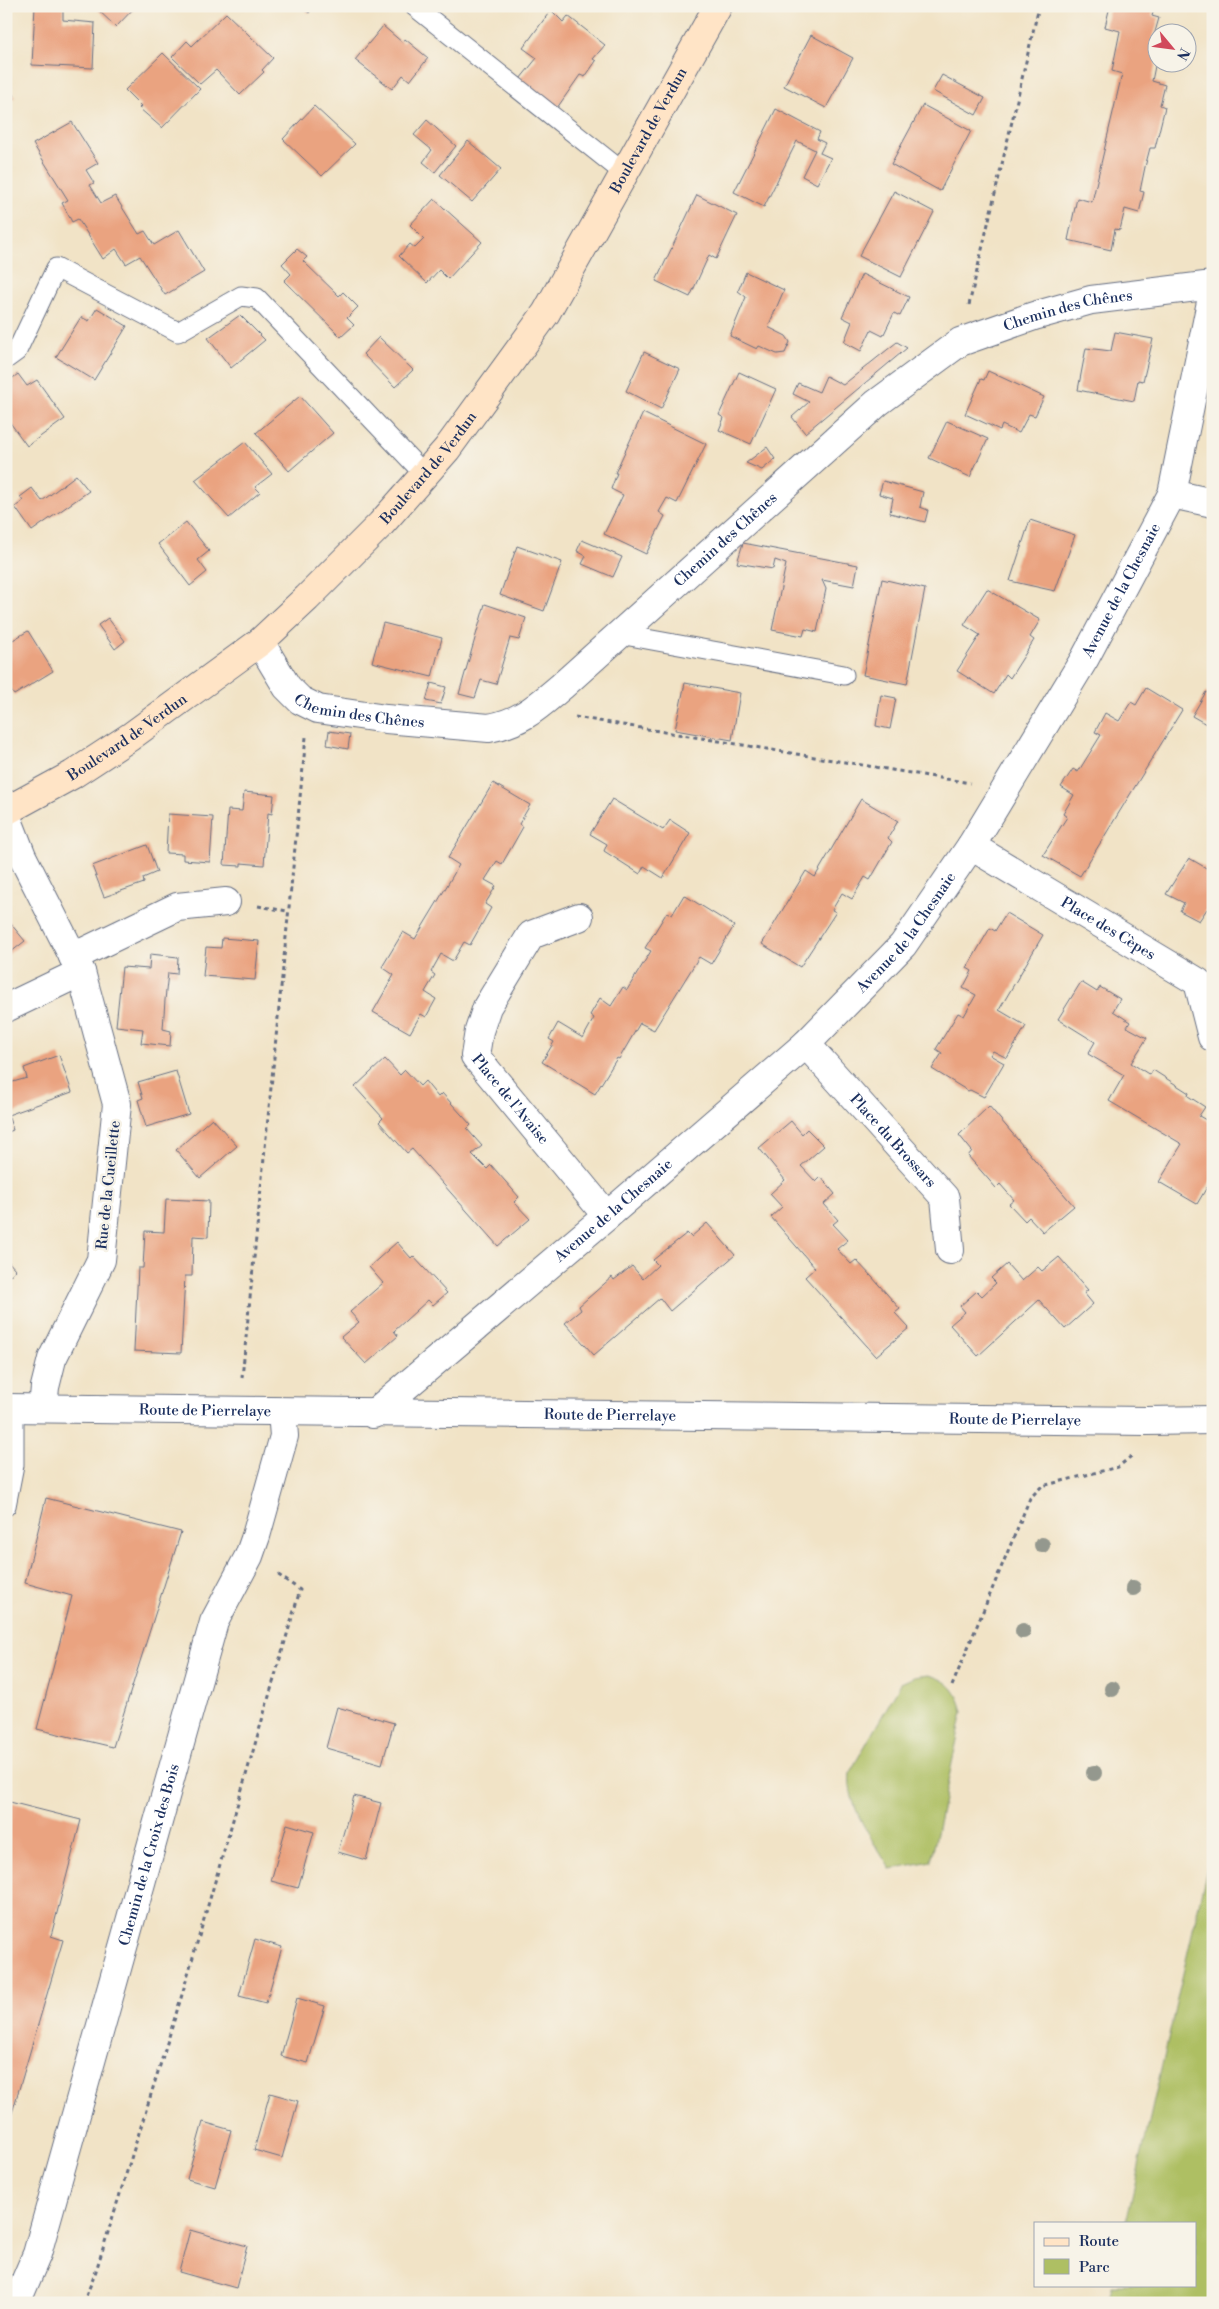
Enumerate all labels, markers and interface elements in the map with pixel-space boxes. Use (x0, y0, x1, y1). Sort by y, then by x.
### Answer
north arrow (1146, 22, 1196, 72)
text: N (1172, 45, 1193, 63)
street label: Boulevard de Verdun (605, 64, 692, 198)
street label: Chemin des Chênes (1001, 286, 1134, 336)
street label: Boulevard de Verdun (375, 408, 481, 529)
street label: Chemin des Chênes (670, 488, 781, 591)
street label: Avenue de la Chesnaie (1078, 520, 1165, 662)
street label: Boulevard de Verdun (63, 690, 191, 786)
street label: Chemin des Chênes (289, 690, 425, 732)
street label: Avenue de la Chesnaie (852, 869, 960, 998)
street label: Place des Cèpes (1057, 893, 1159, 964)
street label: Place de l'Avaise (467, 1050, 553, 1148)
street label: Place du Brossars (846, 1090, 940, 1192)
street label: Rue de la Cueillette (92, 1120, 125, 1251)
street label: Avenue de la Chesnaie (550, 1155, 676, 1267)
street label: Route de Pierrelaye (139, 1401, 271, 1421)
street label: Route de Pierrelaye (544, 1405, 676, 1426)
street label: Route de Pierrelaye (949, 1410, 1081, 1430)
street label: Chemin de la Croix des Bois (115, 1762, 184, 1948)
legend (1034, 2222, 1196, 2286)
text: Route (1079, 2232, 1119, 2251)
text: Parc (1079, 2258, 1110, 2277)

